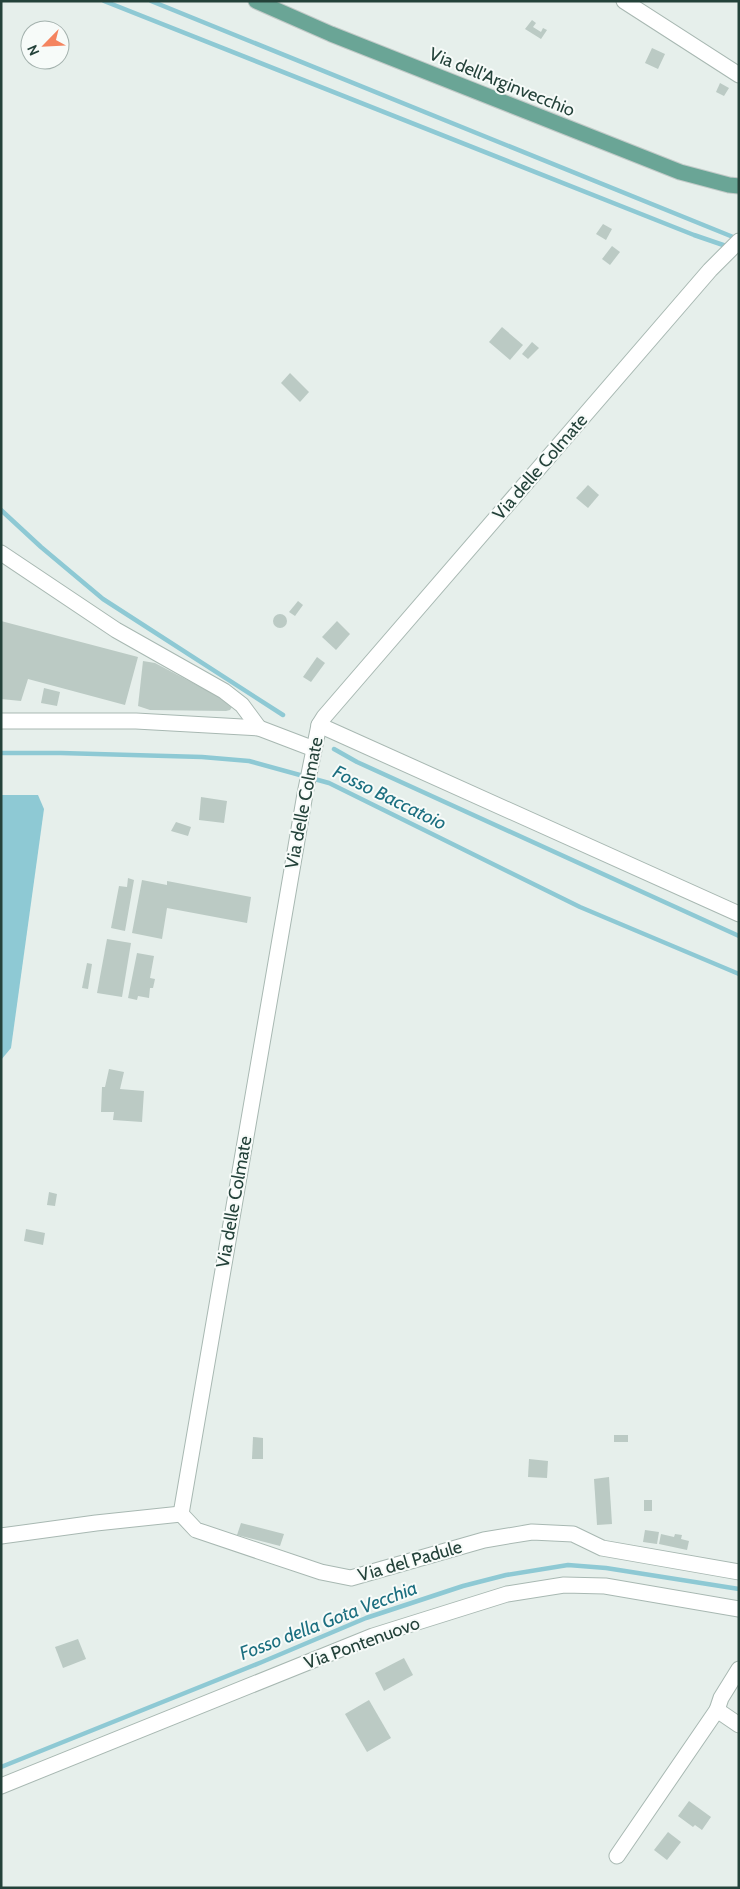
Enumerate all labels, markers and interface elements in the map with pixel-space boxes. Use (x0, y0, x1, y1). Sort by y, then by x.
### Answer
north arrow (20, 20, 70, 70)
text: N (23, 42, 43, 58)
street label: Via dell'Arginvecchio (426, 43, 578, 121)
street label: Via delle Colmate (488, 409, 592, 525)
street label: Via delle Colmate (280, 735, 328, 871)
water label: Fosso Baccatoio (329, 760, 450, 835)
street label: Via delle Colmate (212, 1134, 256, 1270)
street label: Via del Padule (355, 1536, 465, 1586)
water label: Fosso della Gota Vecchia (236, 1576, 420, 1665)
street label: Via Pontenuovo (301, 1612, 423, 1674)

